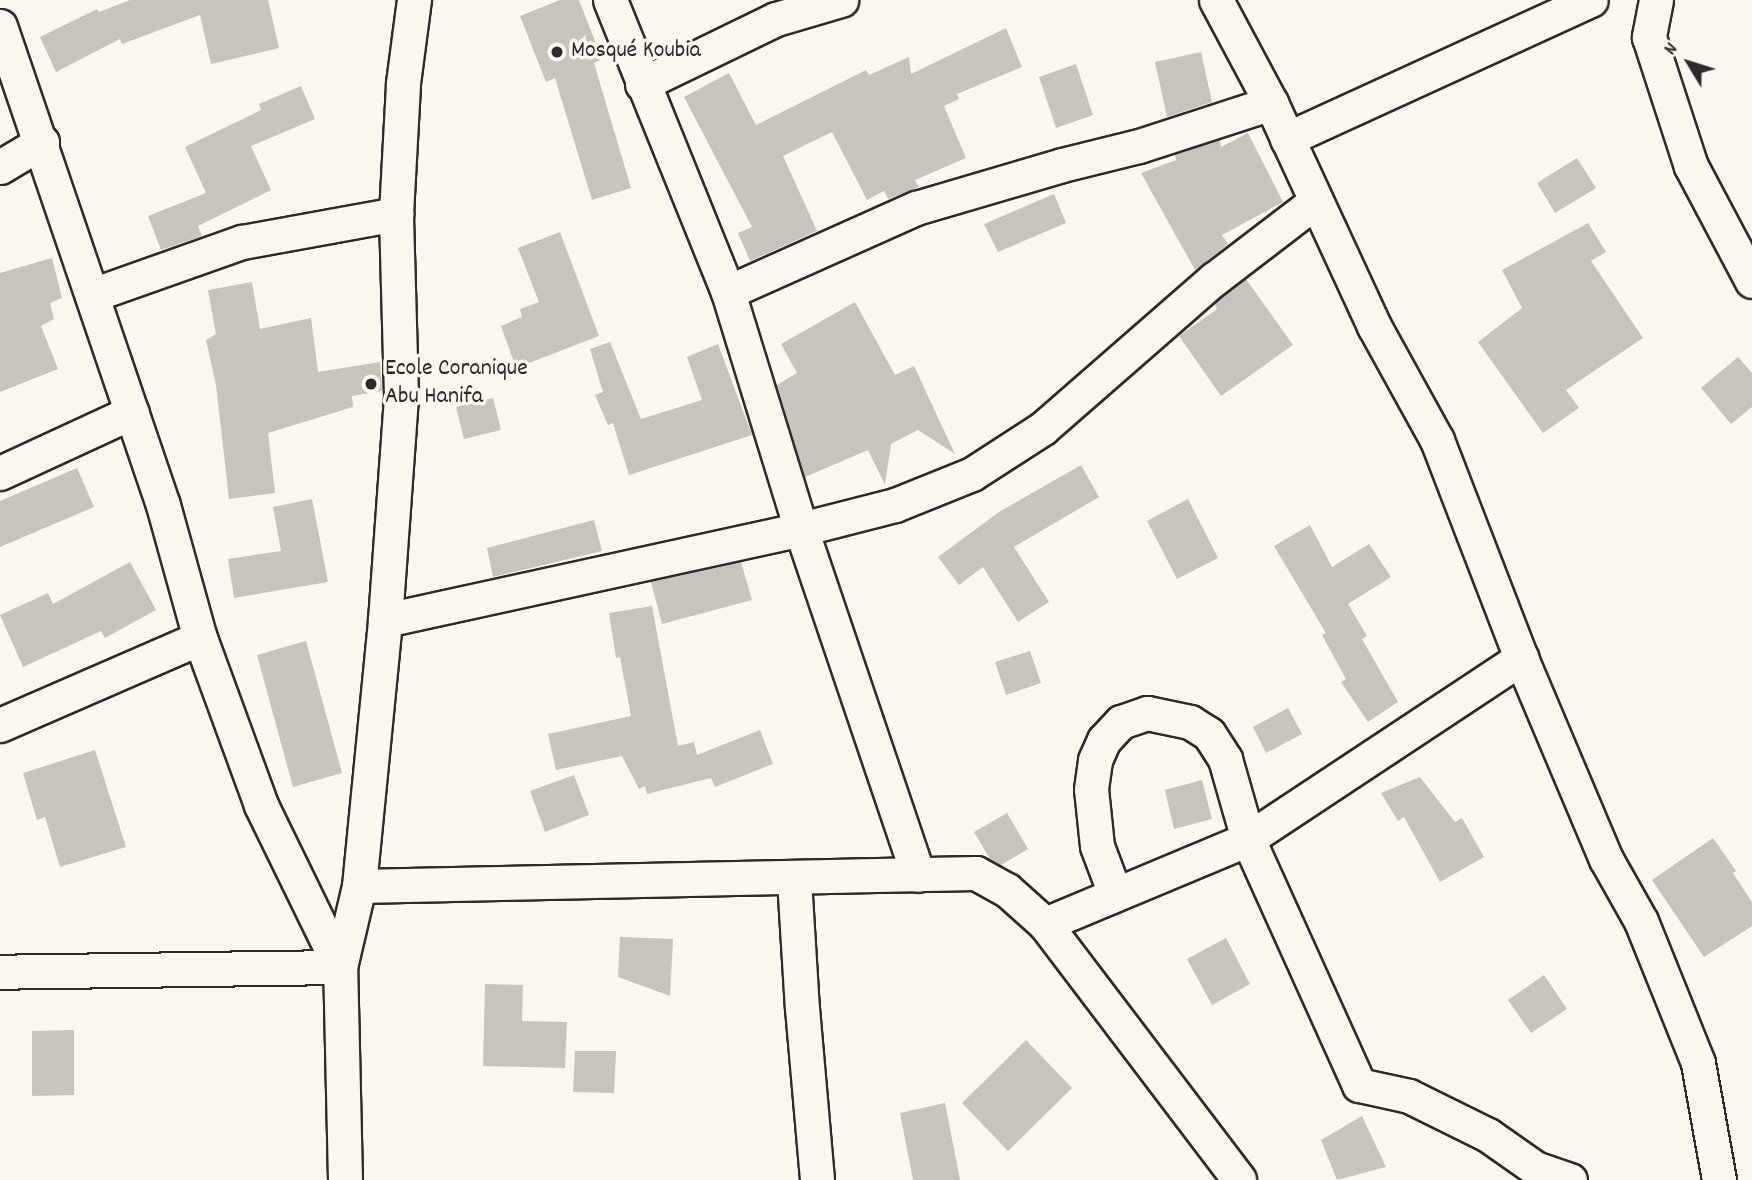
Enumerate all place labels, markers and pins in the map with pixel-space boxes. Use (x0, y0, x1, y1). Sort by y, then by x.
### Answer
place label: Mosqué Koubia (571, 38, 701, 66)
marker: Mosqué Koubia (549, 44, 565, 60)
place label: Ecole Coranique Abu Hanifa (385, 356, 528, 412)
marker: Ecole Coranique Abu Hanifa (363, 376, 379, 392)

